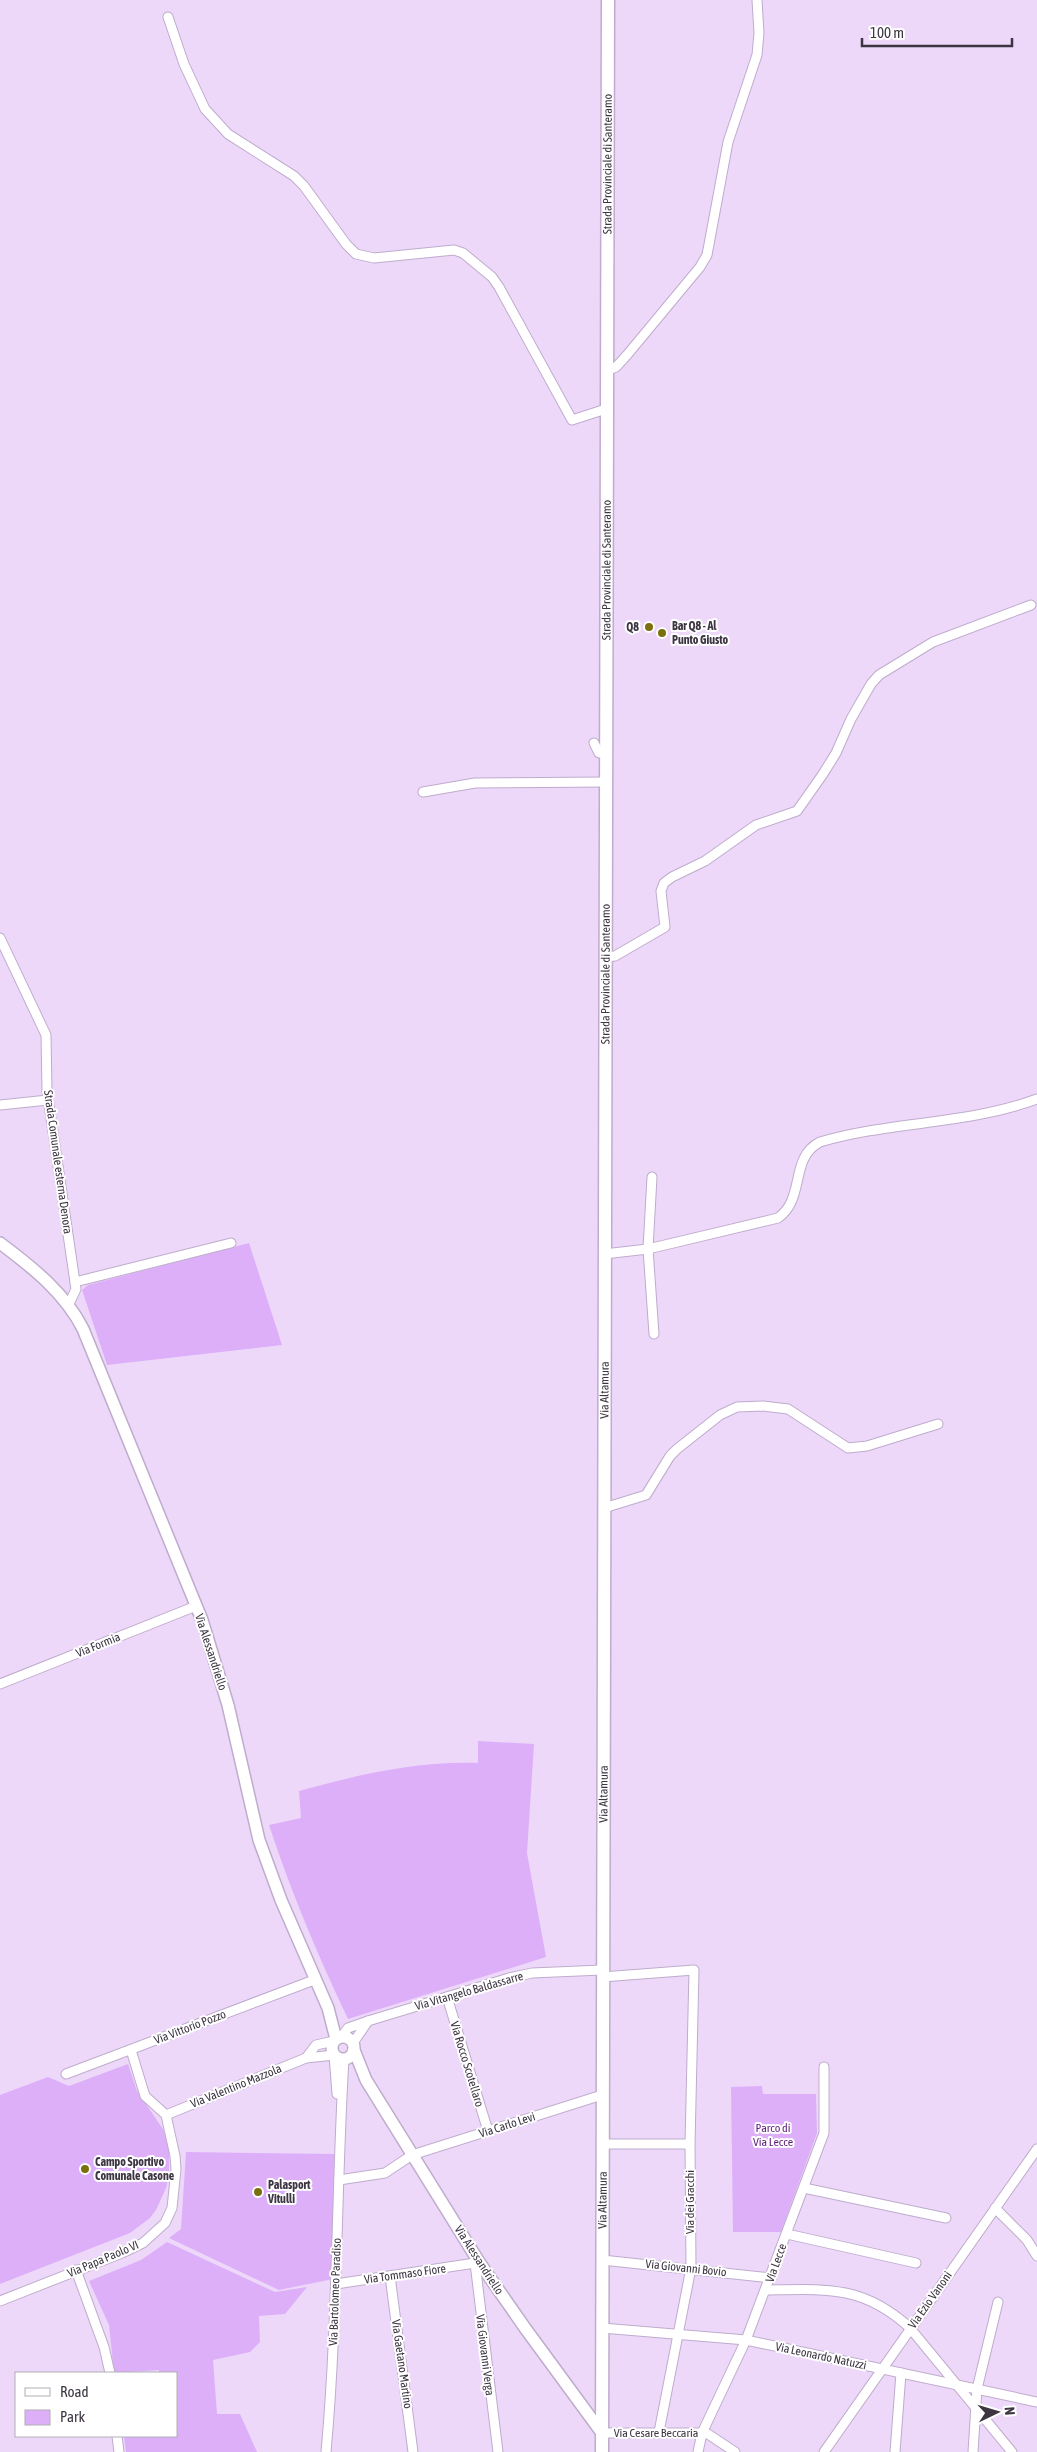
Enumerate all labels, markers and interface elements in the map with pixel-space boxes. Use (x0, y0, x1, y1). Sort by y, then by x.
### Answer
scale bar (862, 15, 1012, 47)
text: 100 m (870, 24, 904, 41)
street label: Strada Provinciale di Santeramo (600, 93, 615, 234)
street label: Strada Provinciale di Santeramo (599, 499, 614, 640)
place label: Bar Q8 - Al Punto Giusto (672, 619, 729, 647)
place label: Q8 (626, 620, 639, 634)
marker: Q8 (643, 621, 655, 633)
marker: Bar Q8 - Al Punto Giusto (656, 627, 668, 639)
street label: Strada Provinciale di Santeramo (598, 903, 613, 1044)
street label: Strada Comunale esterna Denora (41, 1089, 75, 1235)
street label: Via Altamura (598, 1361, 612, 1419)
street label: Via Alessandriello (192, 1612, 230, 1692)
street label: Via Formia (74, 1630, 122, 1660)
street label: Via Altamura (597, 1765, 611, 1823)
street label: Via Vitangelo Baldassarre (413, 1969, 525, 2013)
street label: Via Vittorio Pozzo (152, 2007, 228, 2047)
street label: Via Rocco Scotellaro (447, 2020, 487, 2109)
street label: Via Valentino Mazzola (188, 2061, 284, 2111)
street label: Via Carlo Levi (477, 2109, 537, 2141)
park label: Parco di Via Lecce (753, 2121, 793, 2149)
place label: Campo Sportivo Comunale Casone (95, 2155, 175, 2183)
marker: Campo Sportivo Comunale Casone (79, 2163, 91, 2175)
street label: Via dei Gracchi (683, 2170, 697, 2234)
street label: Via Altamura (596, 2171, 610, 2229)
place label: Palasport Vitulli (267, 2178, 311, 2206)
marker: Palasport Vitulli (252, 2186, 264, 2198)
street label: Via Alessandriello (451, 2223, 507, 2297)
street label: Via Bartolomeo Paradiso (326, 2237, 344, 2346)
street label: Via Papa Paolo VI (65, 2238, 141, 2280)
street label: Via Lecce (763, 2242, 789, 2284)
street label: Via Giovanni Bovio (645, 2257, 728, 2279)
street label: Via Tommaso Fiore (363, 2261, 447, 2287)
street label: Via Ezio Vanoni (905, 2269, 955, 2331)
street label: Via Giovanni Verga (473, 2314, 497, 2396)
street label: Via Gaetano Martino (389, 2318, 415, 2410)
street label: Via Leonardo Natuzzi (774, 2340, 868, 2372)
legend (15, 2372, 178, 2437)
text: Road (60, 2383, 89, 2400)
north arrow (972, 2387, 1022, 2437)
text: N (1002, 2406, 1018, 2416)
text: Park (60, 2408, 85, 2425)
street label: Via Cesare Beccaria (614, 2426, 698, 2440)

